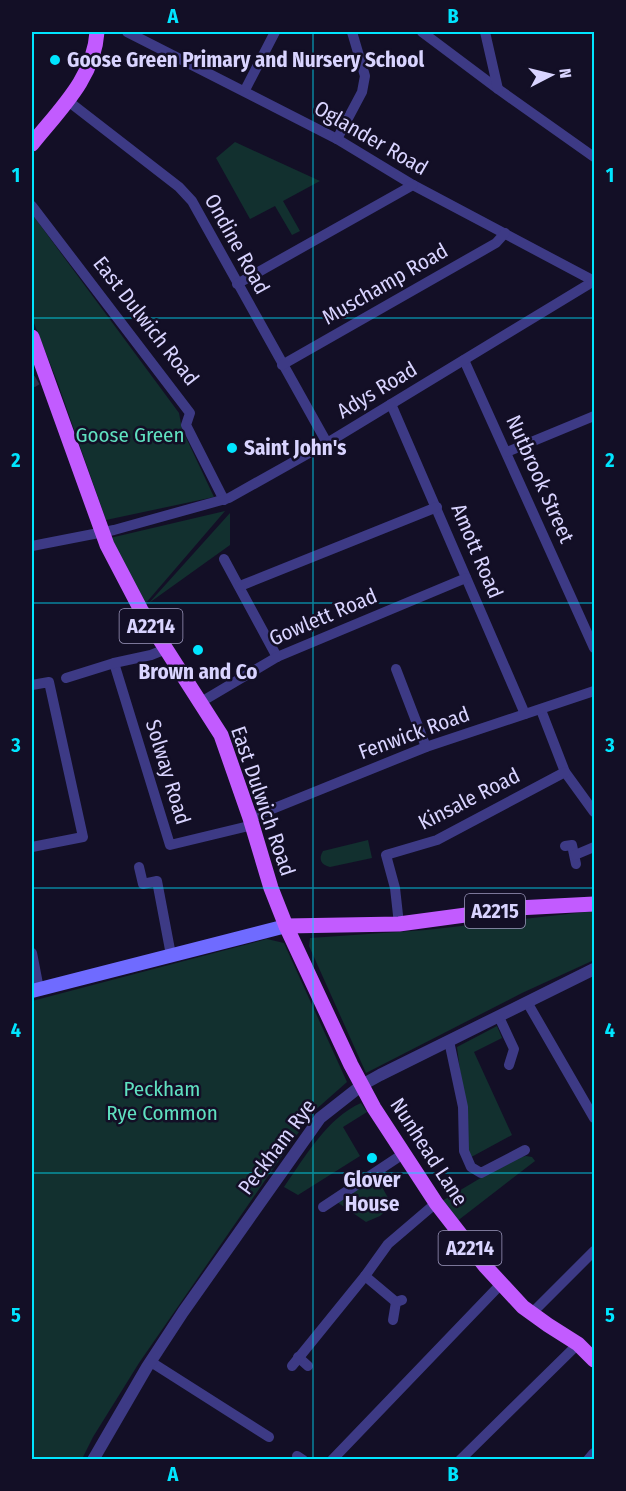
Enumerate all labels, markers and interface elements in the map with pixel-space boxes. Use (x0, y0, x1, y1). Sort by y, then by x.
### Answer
text: A (167, 4, 180, 28)
text: B (447, 4, 459, 28)
north arrow (521, 45, 581, 105)
place label: Goose Green Primary and Nursery School (67, 47, 424, 73)
marker: Goose Green Primary and Nursery School (48, 53, 62, 67)
text: N (555, 67, 575, 79)
street label: Oglander Road (309, 95, 433, 181)
text: 1 (12, 163, 20, 187)
text: 1 (606, 163, 614, 187)
street label: Ondine Road (199, 189, 275, 299)
street label: Muschamp Road (317, 237, 453, 331)
street label: East Dulwich Road (87, 251, 205, 391)
street label: Adys Road (332, 356, 422, 424)
street label: Nutbrook Street (500, 411, 580, 547)
park label: Goose Green (76, 422, 185, 448)
place label: Saint John's (244, 435, 346, 461)
marker: Saint John's (225, 441, 239, 455)
text: 2 (10, 448, 21, 472)
text: 2 (604, 448, 615, 472)
street label: Amott Road (445, 500, 509, 602)
street label: Gowlett Road (265, 583, 381, 651)
road number: A2214 (120, 609, 182, 643)
marker: Brown and Co (191, 643, 205, 657)
place label: Brown and Co (139, 659, 257, 685)
street label: Fenwick Road (355, 701, 473, 765)
street label: Solway Road (140, 716, 196, 828)
street label: East Dulwich Road (225, 723, 301, 879)
text: 3 (10, 733, 21, 757)
text: 3 (604, 733, 615, 757)
street label: Kinsale Road (414, 762, 524, 836)
road number: A2215 (465, 894, 525, 928)
text: 4 (11, 1018, 21, 1042)
text: 4 (605, 1018, 615, 1042)
park label: Peckham Rye Common (106, 1076, 218, 1126)
street label: Nunhead Lane (384, 1093, 474, 1211)
street label: Peckham Rye (233, 1094, 321, 1200)
marker: Glover House (365, 1151, 379, 1165)
place label: Glover House (343, 1167, 401, 1217)
road number: A2214 (438, 1231, 502, 1265)
text: 5 (11, 1303, 21, 1327)
text: 5 (605, 1303, 615, 1327)
text: A (167, 1462, 180, 1486)
text: B (447, 1462, 459, 1486)

